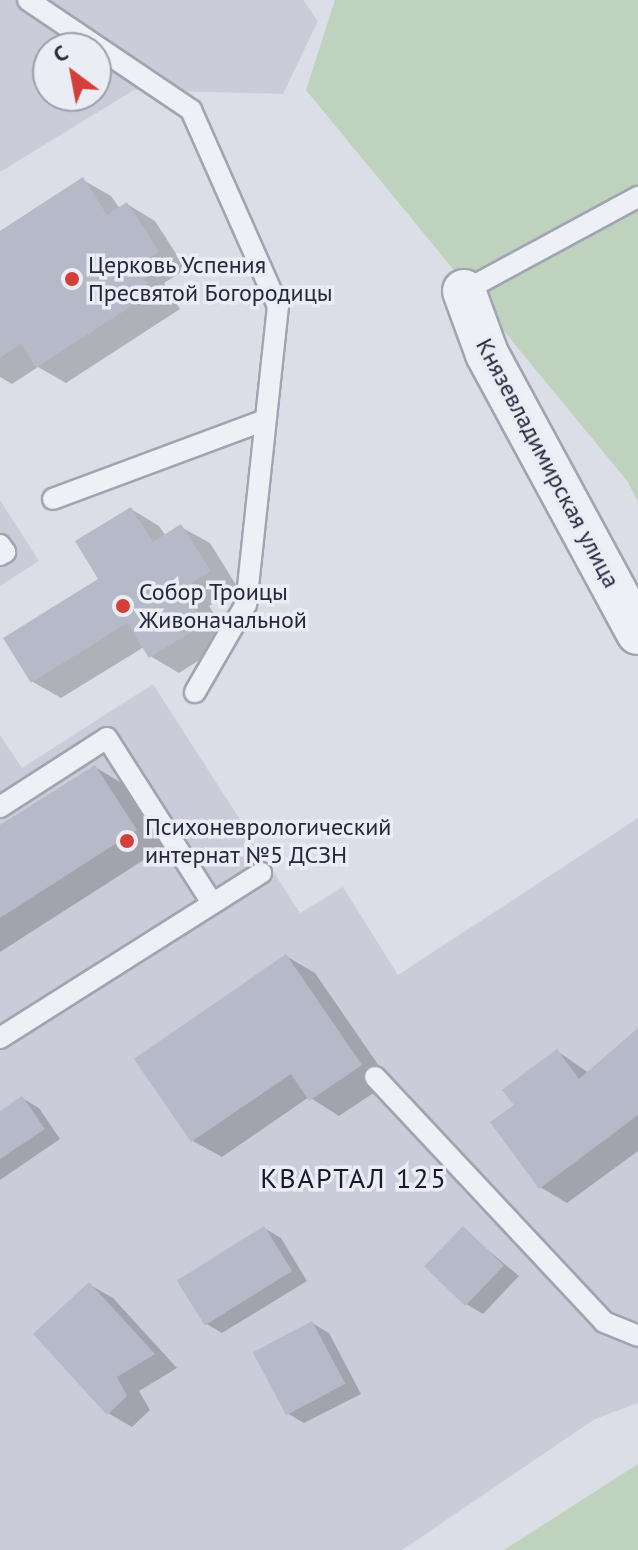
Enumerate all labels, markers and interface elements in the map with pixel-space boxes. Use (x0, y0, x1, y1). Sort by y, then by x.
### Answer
north arrow (32, 32, 112, 112)
text: С (48, 38, 73, 68)
place label: Церковь Успения Пресвятой Богородицы (88, 251, 333, 307)
marker: Церковь Успения Пресвятой Богородицы (63, 270, 81, 288)
street label: Князевладимирская улица (470, 333, 626, 593)
place label: Собор Троицы Живоначальной (139, 578, 307, 634)
marker: Собор Троицы Живоначальной (114, 597, 132, 615)
place label: Психоневрологический интернат №5 ДСЗН (145, 813, 391, 869)
marker: Психоневрологический интернат №5 ДСЗН (116, 830, 138, 852)
district label: КВАРТАЛ 125 (260, 1161, 448, 1195)

